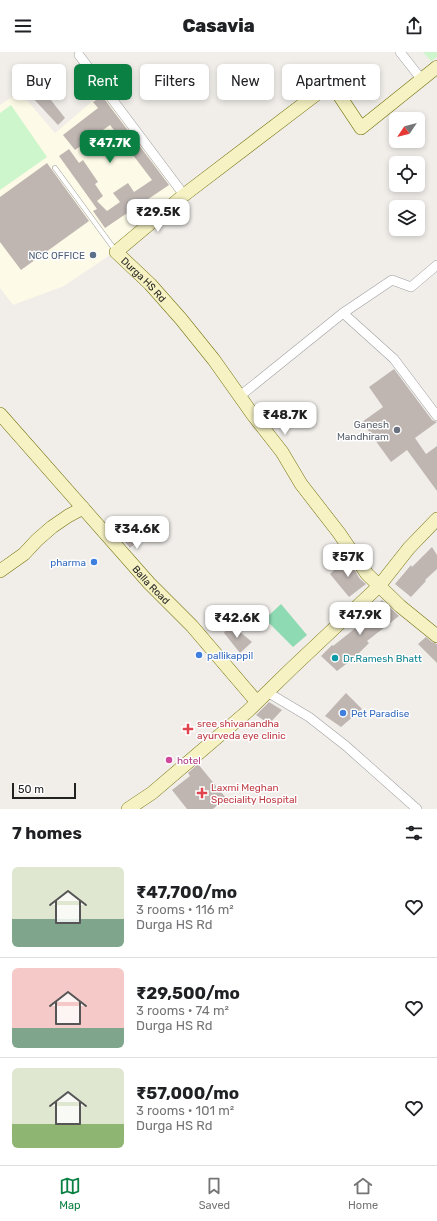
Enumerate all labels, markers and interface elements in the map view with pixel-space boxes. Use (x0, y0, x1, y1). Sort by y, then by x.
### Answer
icon: menu (12, 15, 34, 37)
text: Casavia (182, 15, 255, 37)
icon: share (403, 15, 425, 37)
chip: Buy (12, 64, 66, 100)
chip: Rent (74, 64, 132, 100)
chip: Filters (140, 64, 209, 100)
chip: New (217, 64, 274, 100)
chip: Apartment (282, 64, 380, 100)
north arrow (389, 112, 425, 148)
map controls (389, 112, 425, 236)
pin: ₹47.7K (77, 130, 143, 164)
text: ₹47.7K (89, 135, 131, 150)
button: locate (389, 156, 425, 192)
pin: ₹29.5K (125, 199, 191, 233)
button: layers (389, 200, 425, 236)
text: ₹29.5K (136, 204, 180, 219)
place label: NCC OFFICE (28, 250, 85, 262)
marker: NCC OFFICE (88, 250, 98, 260)
street label: Durga HS Rd (118, 255, 168, 305)
pin: ₹48.7K (252, 402, 318, 436)
text: ₹48.7K (263, 407, 307, 422)
place label: Ganesh Mandhiram (337, 419, 389, 443)
marker: Ganesh Mandhiram (392, 425, 402, 435)
pin: ₹34.6K (104, 516, 170, 550)
text: ₹34.6K (114, 521, 160, 536)
pin: ₹57K (324, 544, 372, 578)
text: ₹57K (332, 549, 364, 564)
place label: pharma (50, 557, 86, 569)
marker: pharma (89, 557, 99, 567)
street label: Balla Road (129, 563, 172, 607)
pin: ₹47.9K (327, 602, 393, 636)
pin: ₹42.6K (204, 605, 270, 639)
text: ₹47.9K (338, 607, 382, 622)
text: ₹42.6K (214, 610, 260, 625)
marker: pallikappil (194, 650, 204, 660)
place label: pallikappil (207, 650, 253, 662)
marker: Dr.Ramesh Bhatt (330, 653, 340, 663)
place label: Dr.Ramesh Bhatt (343, 653, 422, 665)
marker: Pet Paradise (338, 708, 348, 718)
place label: Pet Paradise (351, 708, 410, 720)
place label: sree shivanandha ayurveda eye clinic (197, 718, 286, 742)
marker: sree shivanandha ayurveda eye clinic (182, 723, 194, 735)
marker: hotel (164, 755, 174, 765)
place label: hotel (177, 755, 201, 767)
scale bar (12, 781, 76, 800)
place label: Laxmi Meghan Speciality Hospital (211, 782, 297, 806)
text: 50 m (18, 783, 44, 796)
marker: Laxmi Meghan Speciality Hospital (196, 787, 208, 799)
icon: filters (403, 822, 425, 844)
text: 7 homes (12, 823, 82, 843)
text: ₹47,700/mo (136, 882, 237, 902)
icon: home (44, 883, 92, 931)
icon: heart (403, 896, 425, 918)
text: 3 rooms · 116 m² (136, 902, 234, 917)
text: Durga HS Rd (136, 917, 212, 932)
text: ₹29,500/mo (136, 983, 240, 1003)
icon: home (44, 984, 92, 1032)
icon: heart (403, 997, 425, 1019)
text: 3 rooms · 74 m² (136, 1003, 229, 1018)
text: Durga HS Rd (136, 1018, 212, 1033)
text: ₹57,000/mo (136, 1083, 239, 1103)
icon: home (44, 1084, 92, 1132)
icon: heart (403, 1097, 425, 1119)
text: 3 rooms · 101 m² (136, 1103, 234, 1118)
text: Durga HS Rd (136, 1118, 212, 1133)
tab: Map (59, 1175, 81, 1212)
tab: Saved (199, 1175, 230, 1212)
tab: Home (348, 1175, 378, 1212)

